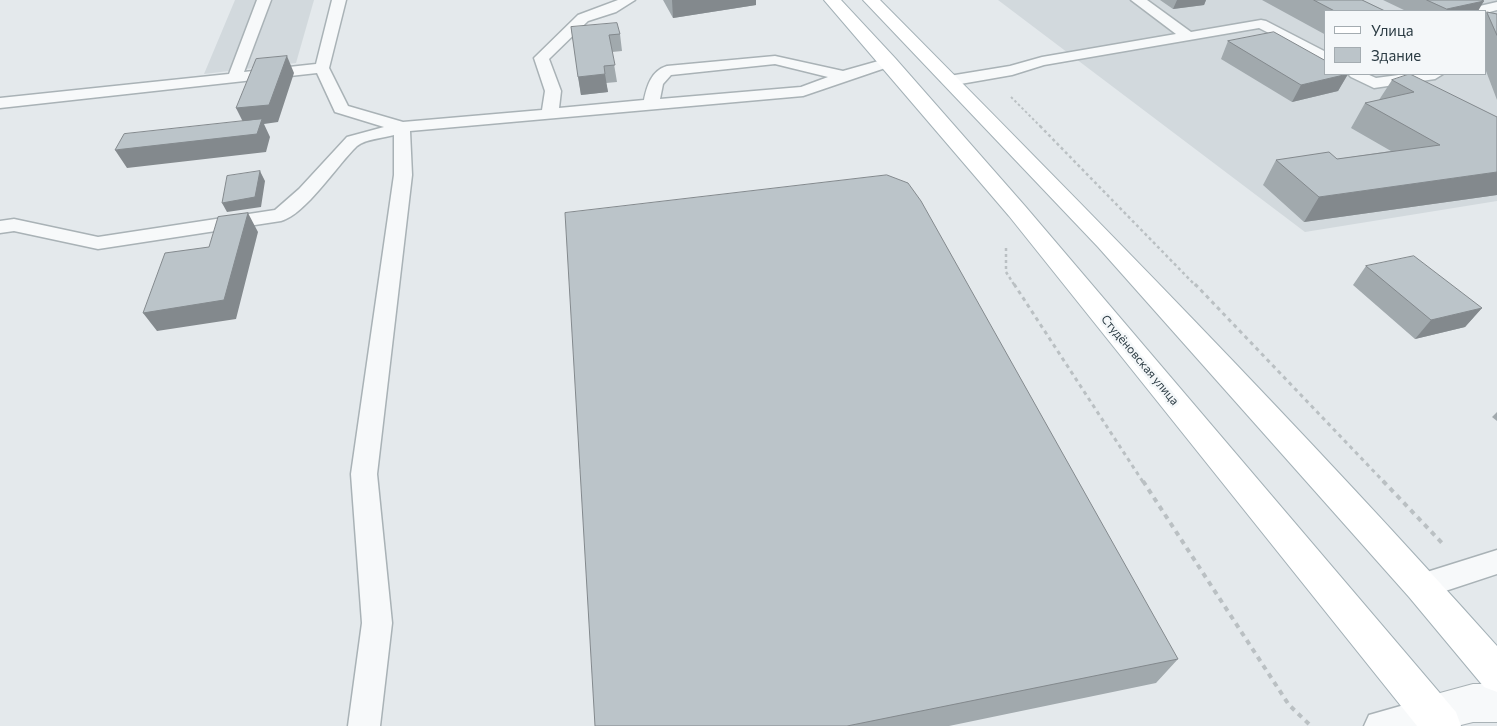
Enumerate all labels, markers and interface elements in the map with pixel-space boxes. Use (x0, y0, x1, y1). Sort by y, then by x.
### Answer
legend (1324, 10, 1487, 75)
text: Улица (1371, 21, 1413, 39)
text: Здание (1371, 46, 1421, 64)
street label: Студёновская улица (1098, 312, 1182, 408)

